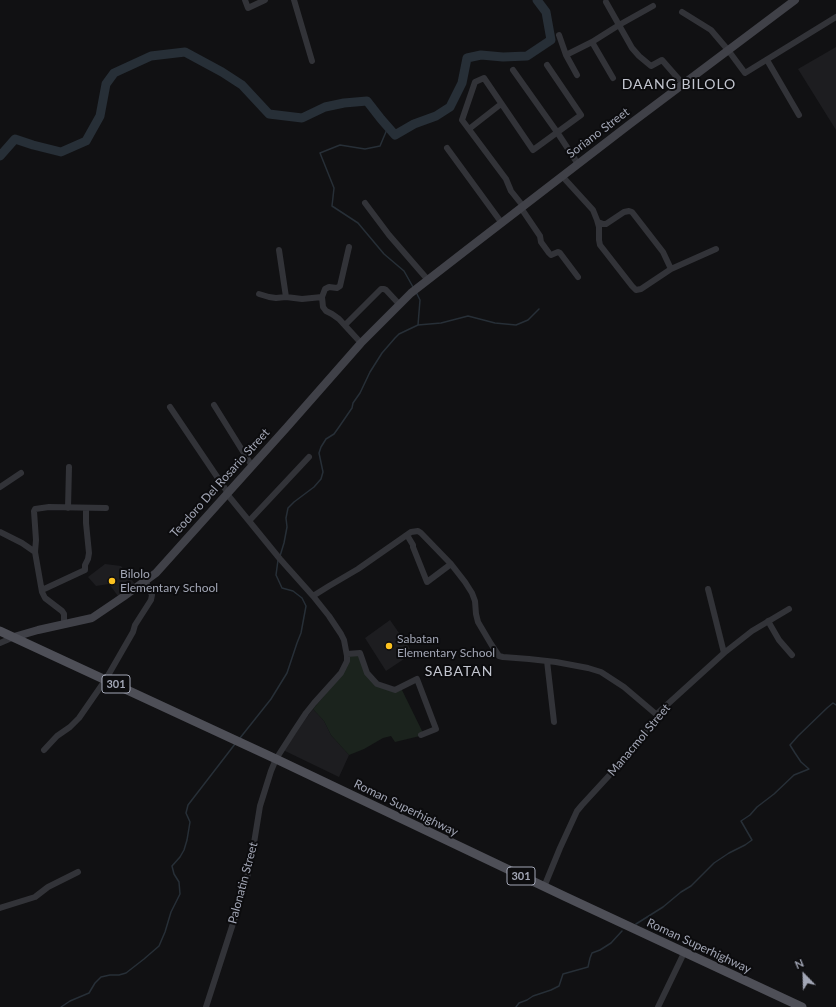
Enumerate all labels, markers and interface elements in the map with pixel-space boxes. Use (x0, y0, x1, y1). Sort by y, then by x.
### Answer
district label: DAANG BILOLO (622, 76, 736, 92)
street label: Soriano Street (564, 105, 632, 161)
street label: Teodoro Del Rosario Street (167, 426, 273, 540)
place label: Bilolo Elementary School (120, 567, 218, 595)
marker: Bilolo Elementary School (107, 576, 117, 586)
place label: Sabatan Elementary School (397, 632, 495, 660)
marker: Sabatan Elementary School (384, 641, 394, 651)
district label: SABATAN (425, 663, 493, 679)
road number: 301 (102, 675, 130, 693)
street label: Manacmol Street (605, 701, 673, 779)
street label: Roman Superhighway (352, 777, 460, 839)
street label: Palonatin Street (225, 841, 261, 925)
road number: 301 (507, 867, 535, 885)
street label: Roman Superhighway (644, 915, 754, 977)
north arrow (784, 955, 824, 995)
text: N (793, 956, 806, 971)

